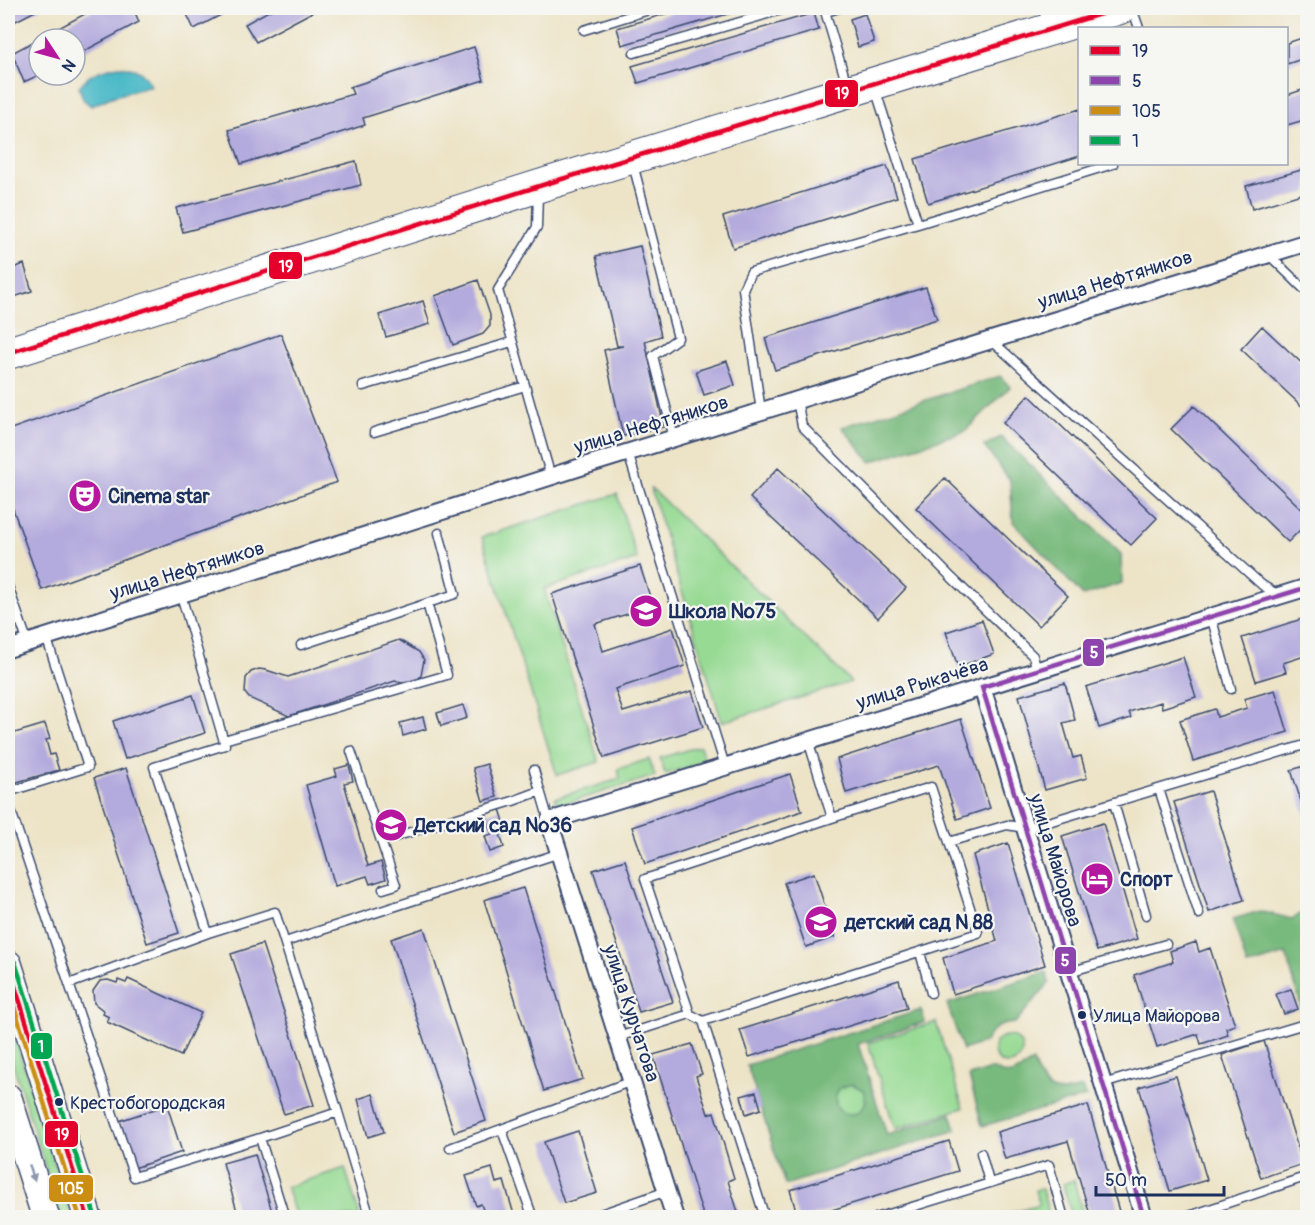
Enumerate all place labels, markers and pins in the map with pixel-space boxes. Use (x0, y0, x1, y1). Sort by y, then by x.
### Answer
theatre icon: Cinema star (67, 478, 103, 514)
place label: Cinema star (108, 484, 210, 509)
school or university icon: Школа №75 (628, 593, 664, 629)
place label: Школа №75 (668, 599, 776, 624)
school or university icon: Детский сад №36 (373, 807, 409, 843)
place label: Детский сад №36 (413, 813, 572, 838)
hotel icon: Спорт (1079, 861, 1115, 897)
place label: Спорт (1120, 867, 1174, 892)
school or university icon: детский сад N 88 (803, 904, 839, 940)
place label: детский сад N 88 (843, 910, 993, 935)
place label: Улица Майорова (1093, 1005, 1220, 1028)
marker: Улица Майорова (1076, 1009, 1088, 1021)
place label: Крестобогородская (70, 1092, 225, 1115)
marker: Крестобогородская (53, 1096, 65, 1108)

